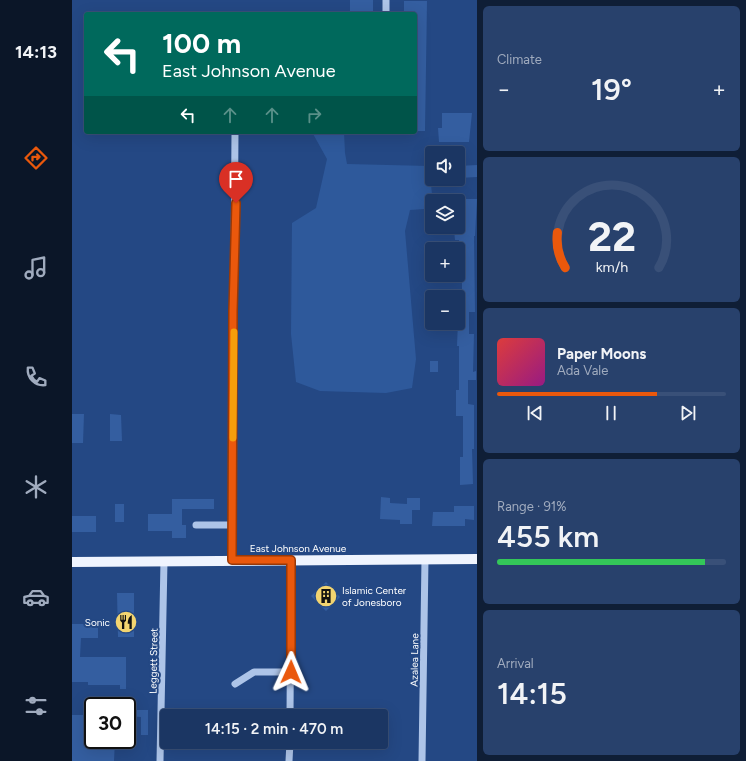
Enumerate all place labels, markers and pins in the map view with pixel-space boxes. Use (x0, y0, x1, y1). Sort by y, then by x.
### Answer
pin (219, 162, 253, 203)
building icon: Islamic Center of Jonesboro (313, 583, 339, 609)
place label: Islamic Center of Jonesboro (342, 584, 407, 609)
restaurant icon: Sonic (113, 609, 139, 635)
place label: Sonic (85, 616, 111, 629)

